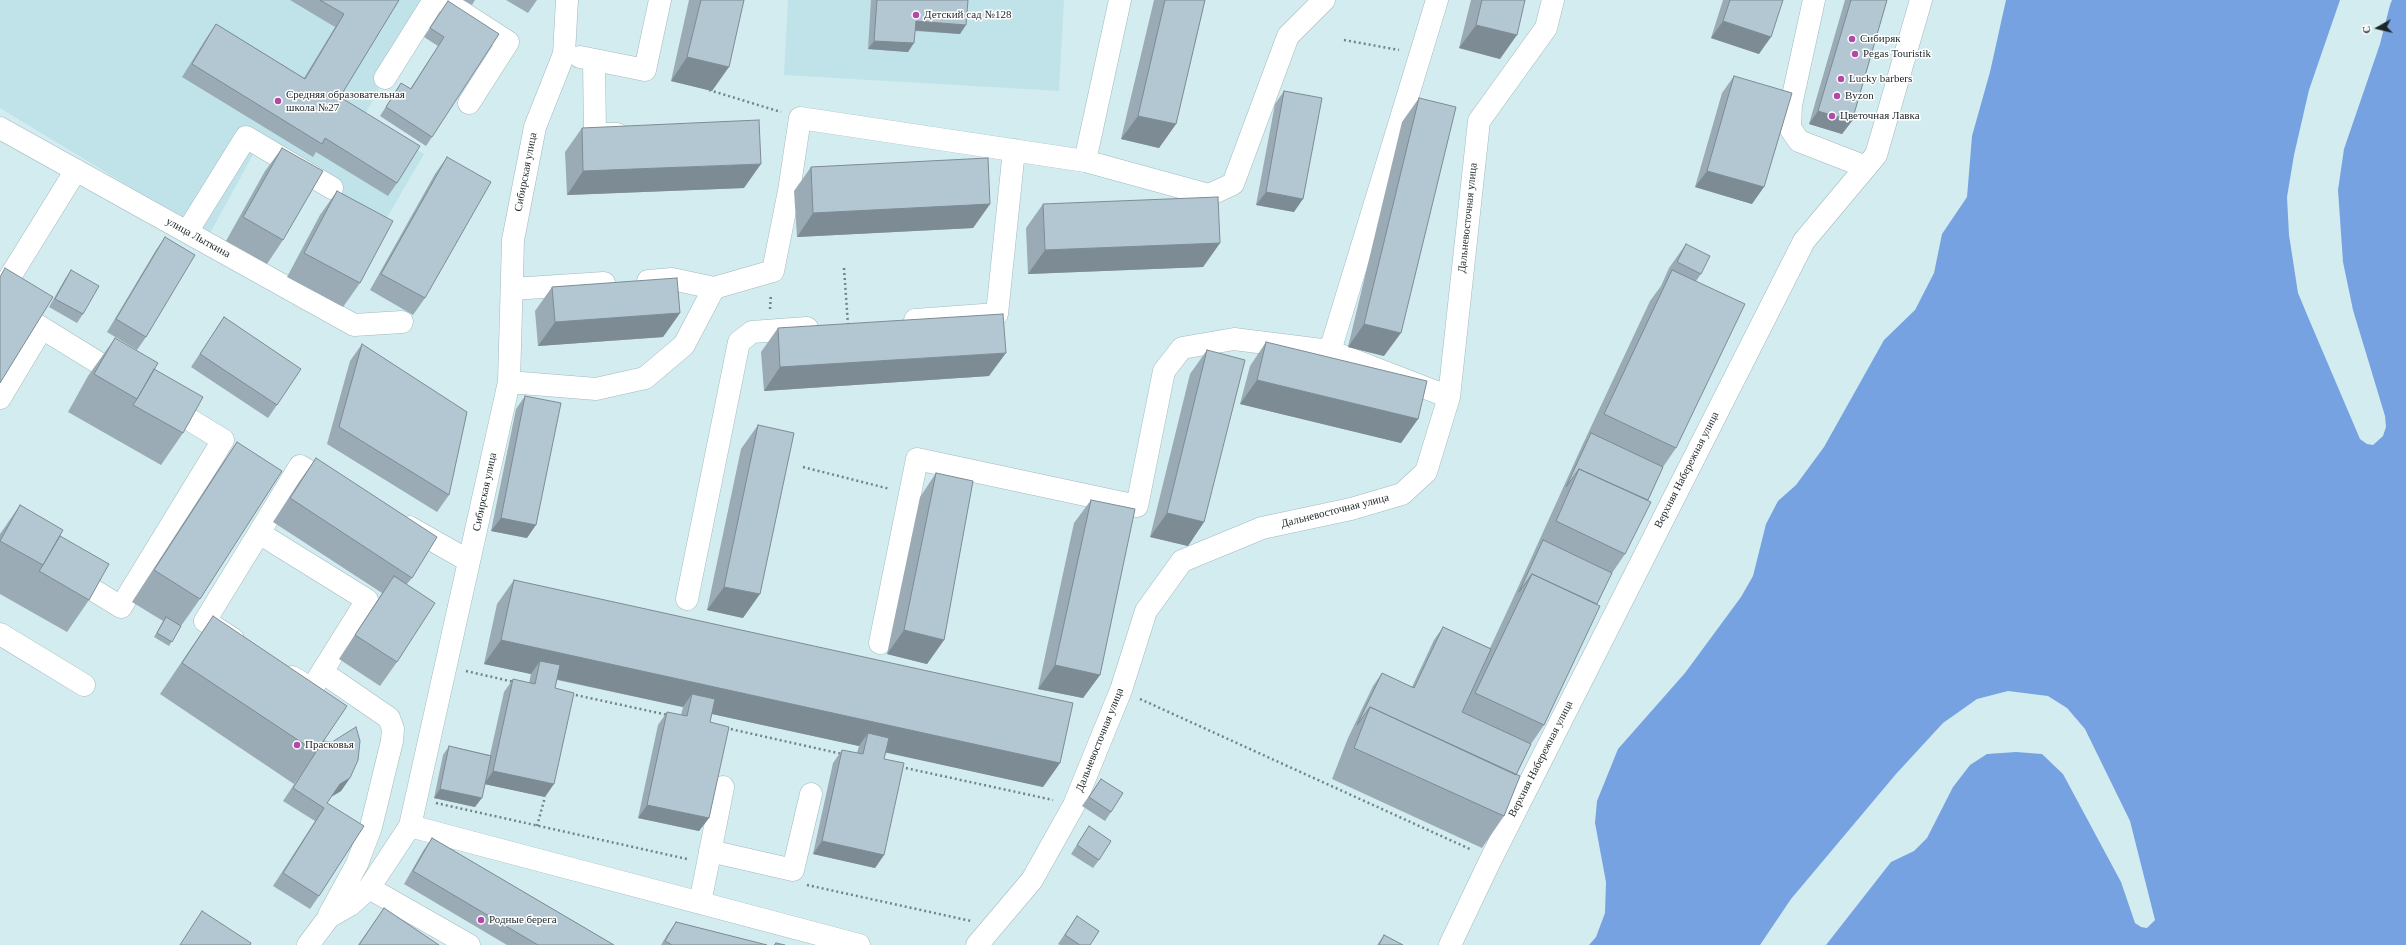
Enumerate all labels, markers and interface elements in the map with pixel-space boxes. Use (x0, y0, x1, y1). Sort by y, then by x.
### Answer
place label: Детский сад №128 (924, 8, 1011, 22)
north arrow (2358, 8, 2398, 48)
marker: Детский сад №128 (911, 10, 921, 20)
text: С (2360, 25, 2373, 34)
place label: Сибиряк (1860, 32, 1901, 46)
marker: Сибиряк (1847, 34, 1857, 44)
place label: Pegas Touristik (1863, 47, 1931, 61)
marker: Pegas Touristik (1850, 49, 1860, 59)
place label: Lucky barbers (1849, 72, 1912, 86)
marker: Lucky barbers (1836, 74, 1846, 84)
place label: Средняя образовательная школа №27 (286, 88, 405, 114)
place label: Byzon (1845, 89, 1874, 103)
marker: Byzon (1832, 91, 1842, 101)
marker: Средняя образовательная школа №27 (273, 96, 283, 106)
place label: Цветочная Лавка (1840, 109, 1920, 123)
marker: Цветочная Лавка (1827, 111, 1837, 121)
street label: Сибирская улица (512, 131, 540, 213)
street label: Дальневосточная улица (1456, 162, 1480, 274)
street label: улица Лыткина (164, 215, 232, 261)
street label: Верхняя Набережная улица (1652, 410, 1722, 530)
street label: Сибирская улица (470, 451, 500, 533)
street label: Дальневосточная улица (1280, 491, 1390, 531)
street label: Дальневосточная улица (1073, 686, 1127, 794)
street label: Верхняя Набережная улица (1506, 699, 1576, 819)
place label: Прасковья (305, 738, 354, 752)
marker: Прасковья (292, 740, 302, 750)
place label: Родные берега (489, 913, 557, 927)
marker: Родные берега (476, 915, 486, 925)

